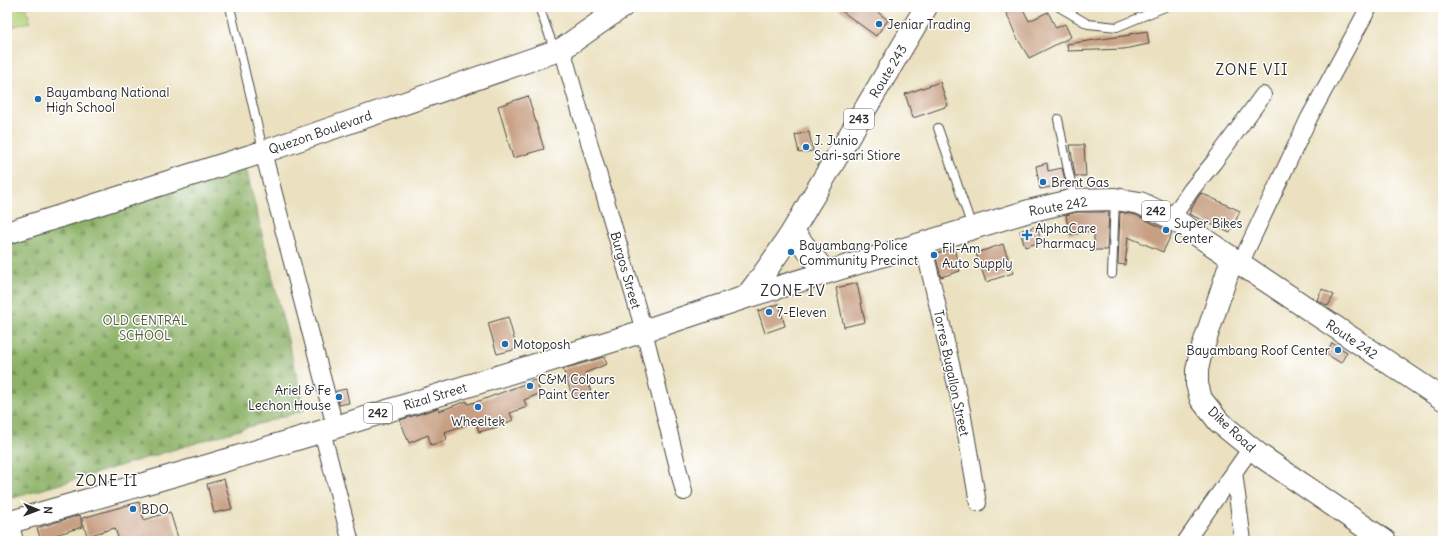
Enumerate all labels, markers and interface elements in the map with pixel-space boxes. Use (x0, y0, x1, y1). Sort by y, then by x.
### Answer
place label: Jeniar Trading (887, 16, 971, 33)
marker: Jeniar Trading (874, 19, 884, 29)
street label: Route 243 (866, 41, 911, 101)
district label: ZONE VII (1215, 60, 1289, 79)
place label: Bayambang National High School (46, 84, 169, 116)
marker: Bayambang National High School (33, 94, 43, 104)
street label: Quezon Boulevard (266, 107, 374, 158)
road number: 243 (844, 109, 874, 129)
place label: J. Junio Sari-sari Stiore (814, 132, 900, 164)
marker: J. Junio Sari-sari Stiore (801, 142, 811, 152)
place label: Brent Gas (1051, 174, 1109, 191)
marker: Brent Gas (1038, 177, 1048, 187)
street label: Route 242 (1028, 193, 1089, 220)
road number: 242 (1142, 201, 1170, 221)
place label: Super Bikes Center (1174, 215, 1243, 247)
place label: AlphaCare Pharmacy (1035, 220, 1096, 252)
marker: Super Bikes Center (1161, 225, 1171, 235)
street label: Burgos Street (606, 230, 645, 311)
marker: AlphaCare Pharmacy (1022, 230, 1032, 240)
place label: Bayambang Police Community Precinct (799, 237, 919, 269)
place label: Fil-Am Auto Supply (942, 240, 1013, 272)
marker: Bayambang Police Community Precinct (786, 247, 796, 257)
marker: Fil-Am Auto Supply (929, 250, 939, 260)
district label: ZONE IV (760, 281, 826, 300)
place label: 7-Eleven (777, 304, 827, 321)
marker: 7-Eleven (764, 307, 774, 317)
street label: Torres Bugallon Street (930, 308, 973, 438)
park label: OLD CENTRAL SCHOOL (103, 312, 188, 344)
street label: Route 242 (1323, 316, 1381, 363)
place label: Motoposh (513, 336, 571, 353)
marker: Motoposh (500, 339, 510, 349)
place label: Bayambang Roof Center (1186, 342, 1331, 359)
marker: Bayambang Roof Center (1333, 345, 1343, 355)
place label: C&M Colours Paint Center (538, 371, 615, 403)
street label: Rizal Street (401, 379, 470, 414)
marker: C&M Colours Paint Center (525, 381, 535, 391)
place label: Ariel & Fe Lechon House (248, 382, 331, 414)
marker: Ariel & Fe Lechon House (334, 392, 344, 402)
marker: Wheeltek (473, 402, 483, 412)
road number: 242 (364, 403, 392, 423)
street label: Dike Road (1204, 403, 1259, 456)
place label: Wheeltek (451, 413, 505, 430)
district label: ZONE II (76, 471, 138, 490)
north arrow (18, 490, 58, 530)
place label: BDO (141, 501, 169, 518)
marker: BDO (128, 504, 138, 514)
text: N (41, 506, 55, 514)

